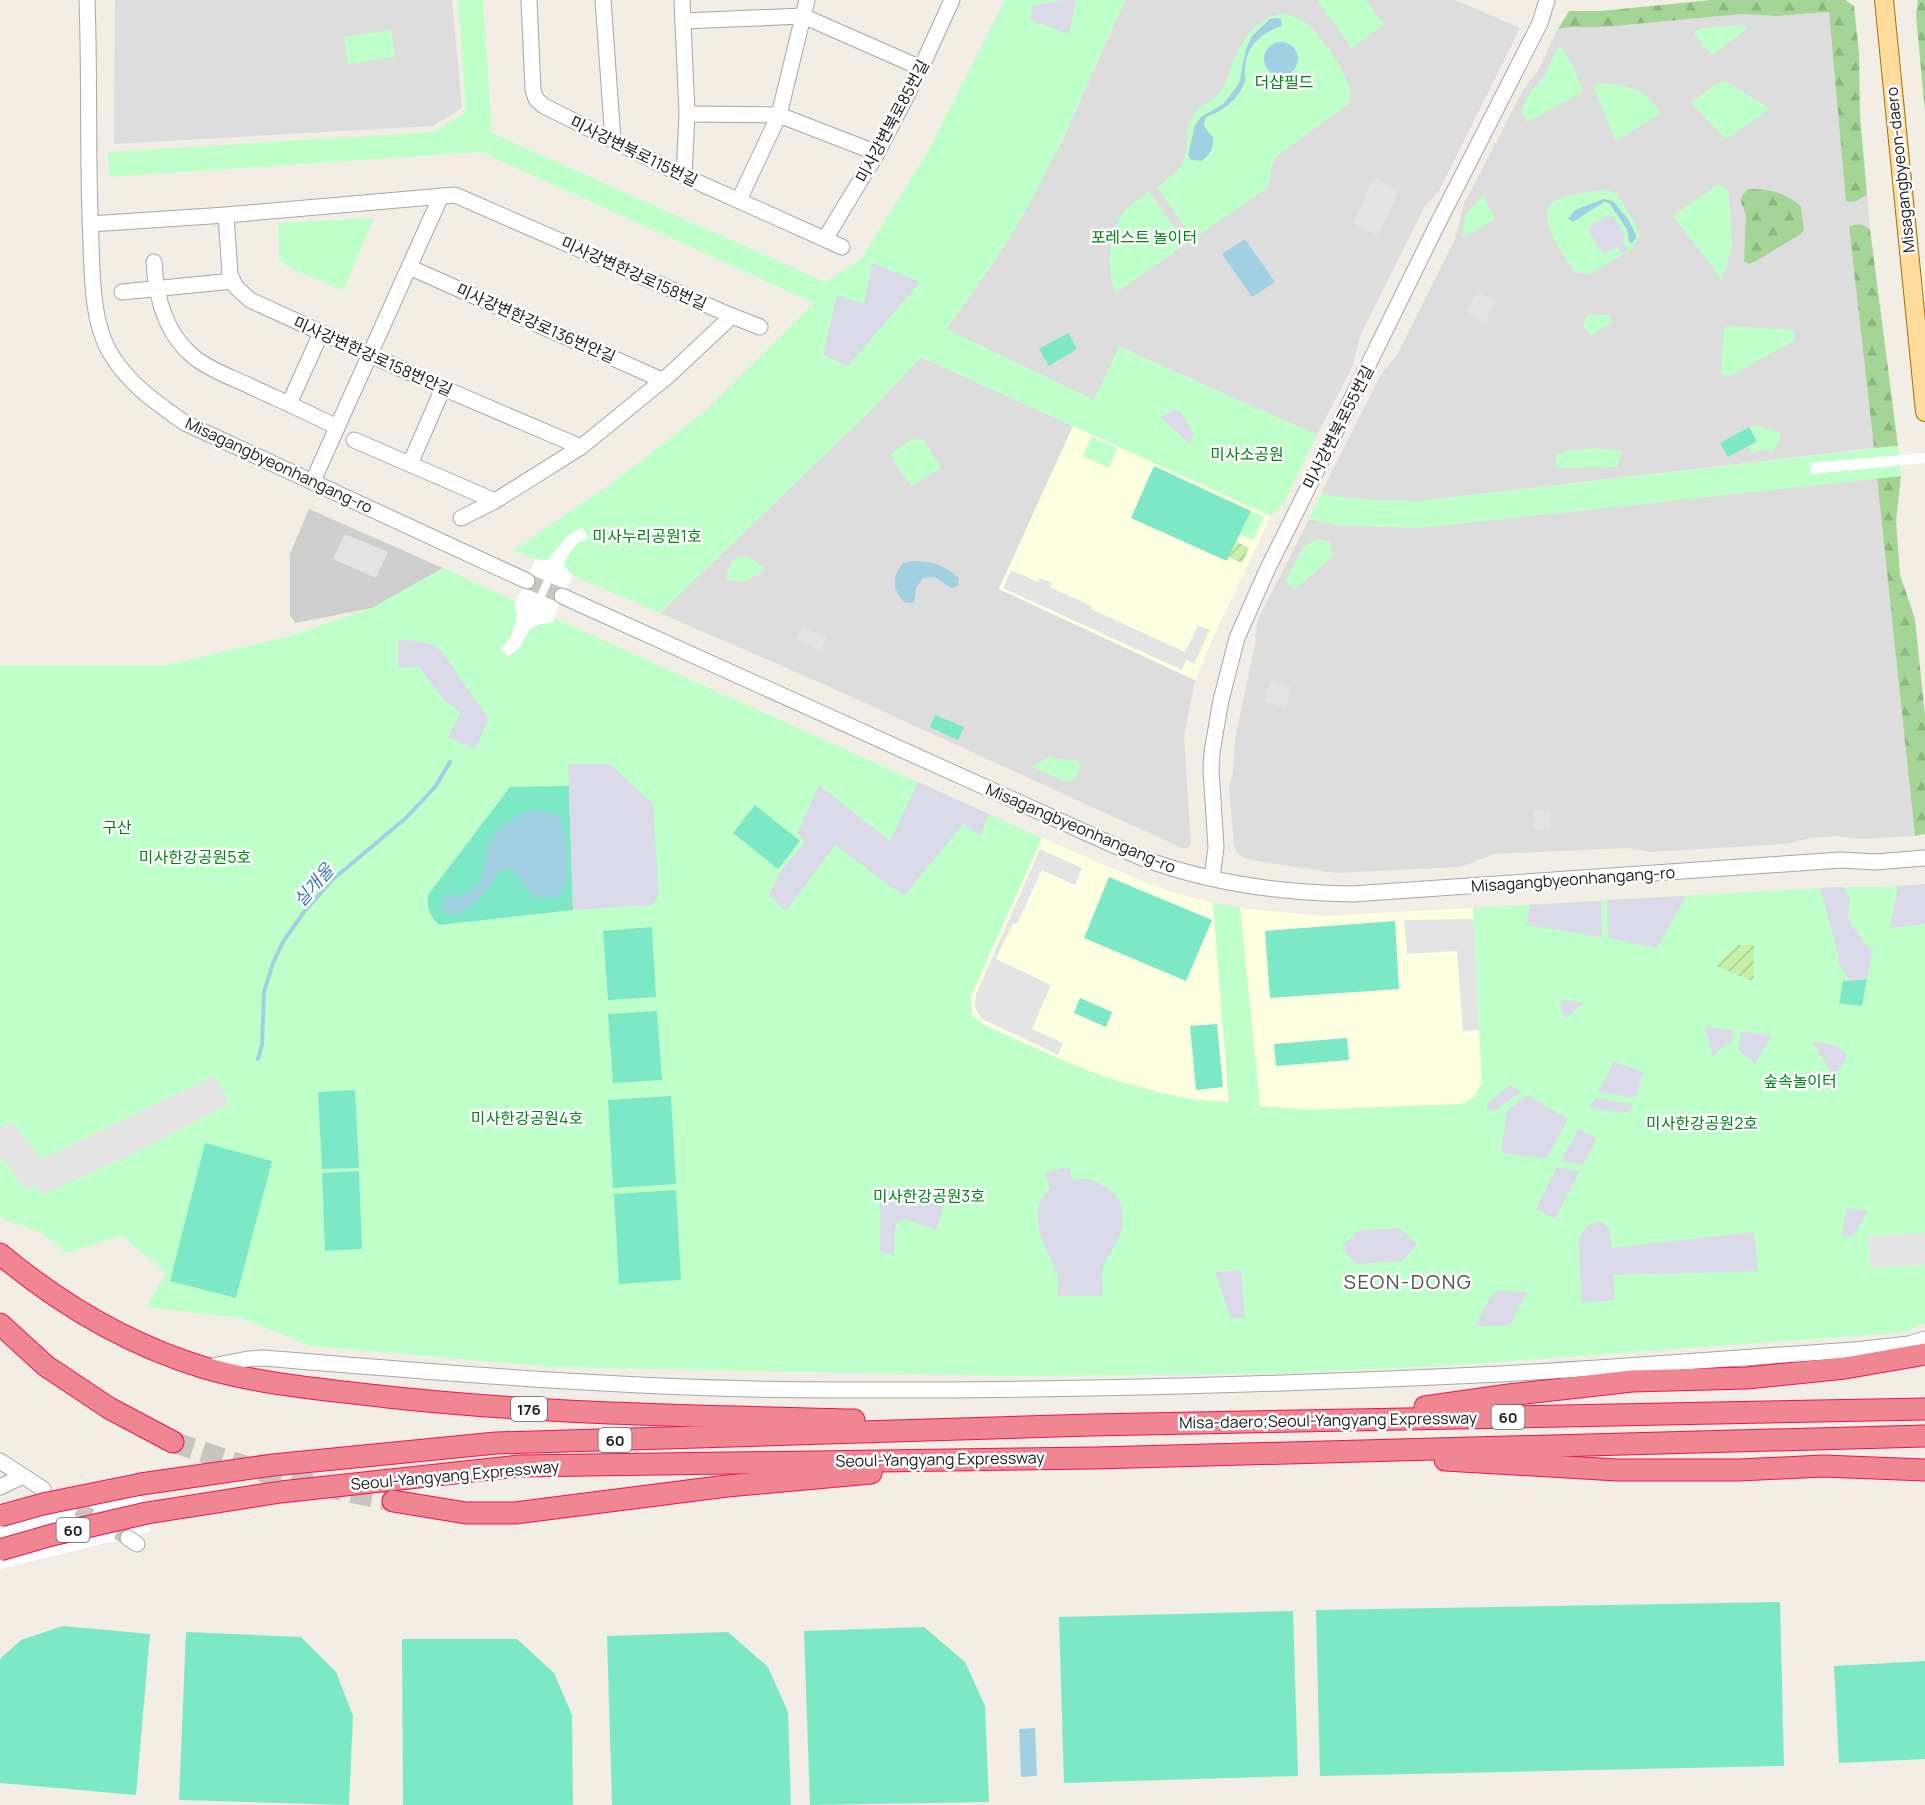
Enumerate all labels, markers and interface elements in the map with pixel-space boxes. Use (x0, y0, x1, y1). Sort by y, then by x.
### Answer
street label: 미사강변북로85번길 (850, 56, 934, 186)
park label: 더샵필드 (1255, 71, 1313, 93)
street label: Misagangbyeon-daero (1880, 86, 1920, 254)
street label: 미사강변북로115번길 (566, 111, 702, 191)
park label: 포레스트 놀이터 (1091, 226, 1197, 248)
street label: 미사강변한강로158번길 (558, 231, 710, 315)
street label: 미사강변한강로136번안길 (453, 278, 619, 368)
street label: 미사강변한강로158번안길 (290, 311, 456, 401)
street label: 미사강변북로55번길 (1297, 361, 1379, 493)
street label: Misagangbyeonhangang-ro (182, 412, 376, 518)
park label: 미사소공원 (1210, 443, 1284, 465)
park label: 미사누리공원1호 (592, 525, 702, 547)
street label: Misagangbyeonhangang-ro (983, 778, 1179, 878)
park label: 구산 (102, 816, 132, 838)
park label: 미사한강공원5호 (139, 846, 251, 868)
water label: 실개울 (288, 857, 339, 912)
street label: Misagangbyeonhangang-ro (1470, 861, 1676, 897)
park label: 숲속놀이터 (1763, 1070, 1837, 1092)
park label: 미사한강공원4호 (471, 1107, 583, 1129)
park label: 미사한강공원2호 (1646, 1112, 1758, 1134)
park label: 미사한강공원3호 (873, 1185, 985, 1207)
district label: SEON-DONG (1344, 1268, 1472, 1295)
road number: 176 (511, 1397, 547, 1421)
road number: 60 (1492, 1405, 1524, 1429)
street label: Misa-daero;Seoul-Yangyang Expressway (1179, 1406, 1478, 1434)
road number: 60 (598, 1428, 632, 1452)
street label: Seoul-Yangyang Expressway (835, 1446, 1045, 1472)
street label: Seoul-Yangyang Expressway (350, 1455, 561, 1495)
road number: 60 (56, 1518, 90, 1542)

